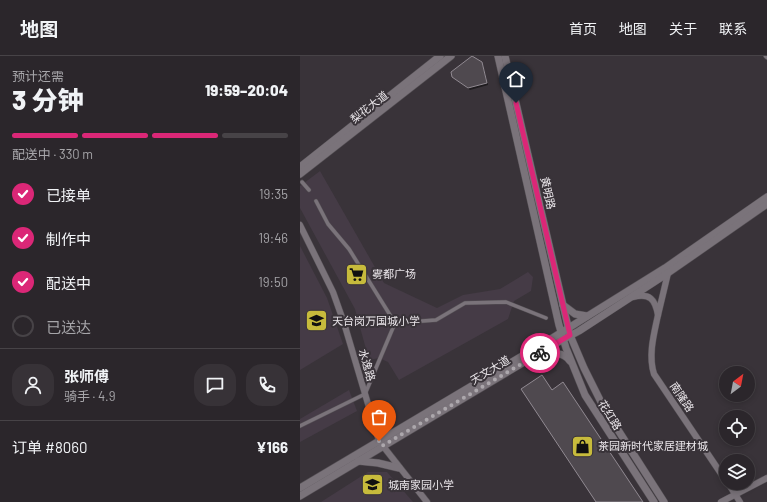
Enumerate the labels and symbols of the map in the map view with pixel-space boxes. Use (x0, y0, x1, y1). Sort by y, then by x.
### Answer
pin (499, 62, 533, 103)
street label: 梨花大道 (347, 88, 390, 125)
street label: 黄明路 (538, 175, 559, 210)
supermarket icon: 雾都广场 (344, 261, 370, 287)
place label: 雾都广场 (372, 267, 416, 280)
school or university icon: 天台岗万国城小学 (304, 308, 330, 334)
place label: 天台岗万国城小学 (332, 314, 420, 327)
courier (520, 333, 560, 373)
street label: 水逸路 (357, 347, 378, 383)
street label: 天文大道 (468, 353, 512, 386)
north arrow (719, 366, 755, 402)
street label: 南隆路 (668, 379, 697, 414)
street label: 花红路 (596, 397, 625, 432)
pin (362, 400, 396, 441)
shop icon: 茶园新时代家居建材城 (569, 433, 595, 459)
place label: 茶园新时代家居建材城 (598, 439, 708, 452)
school or university icon: 城南家园小学 (360, 472, 386, 498)
place label: 城南家园小学 (388, 478, 454, 491)

